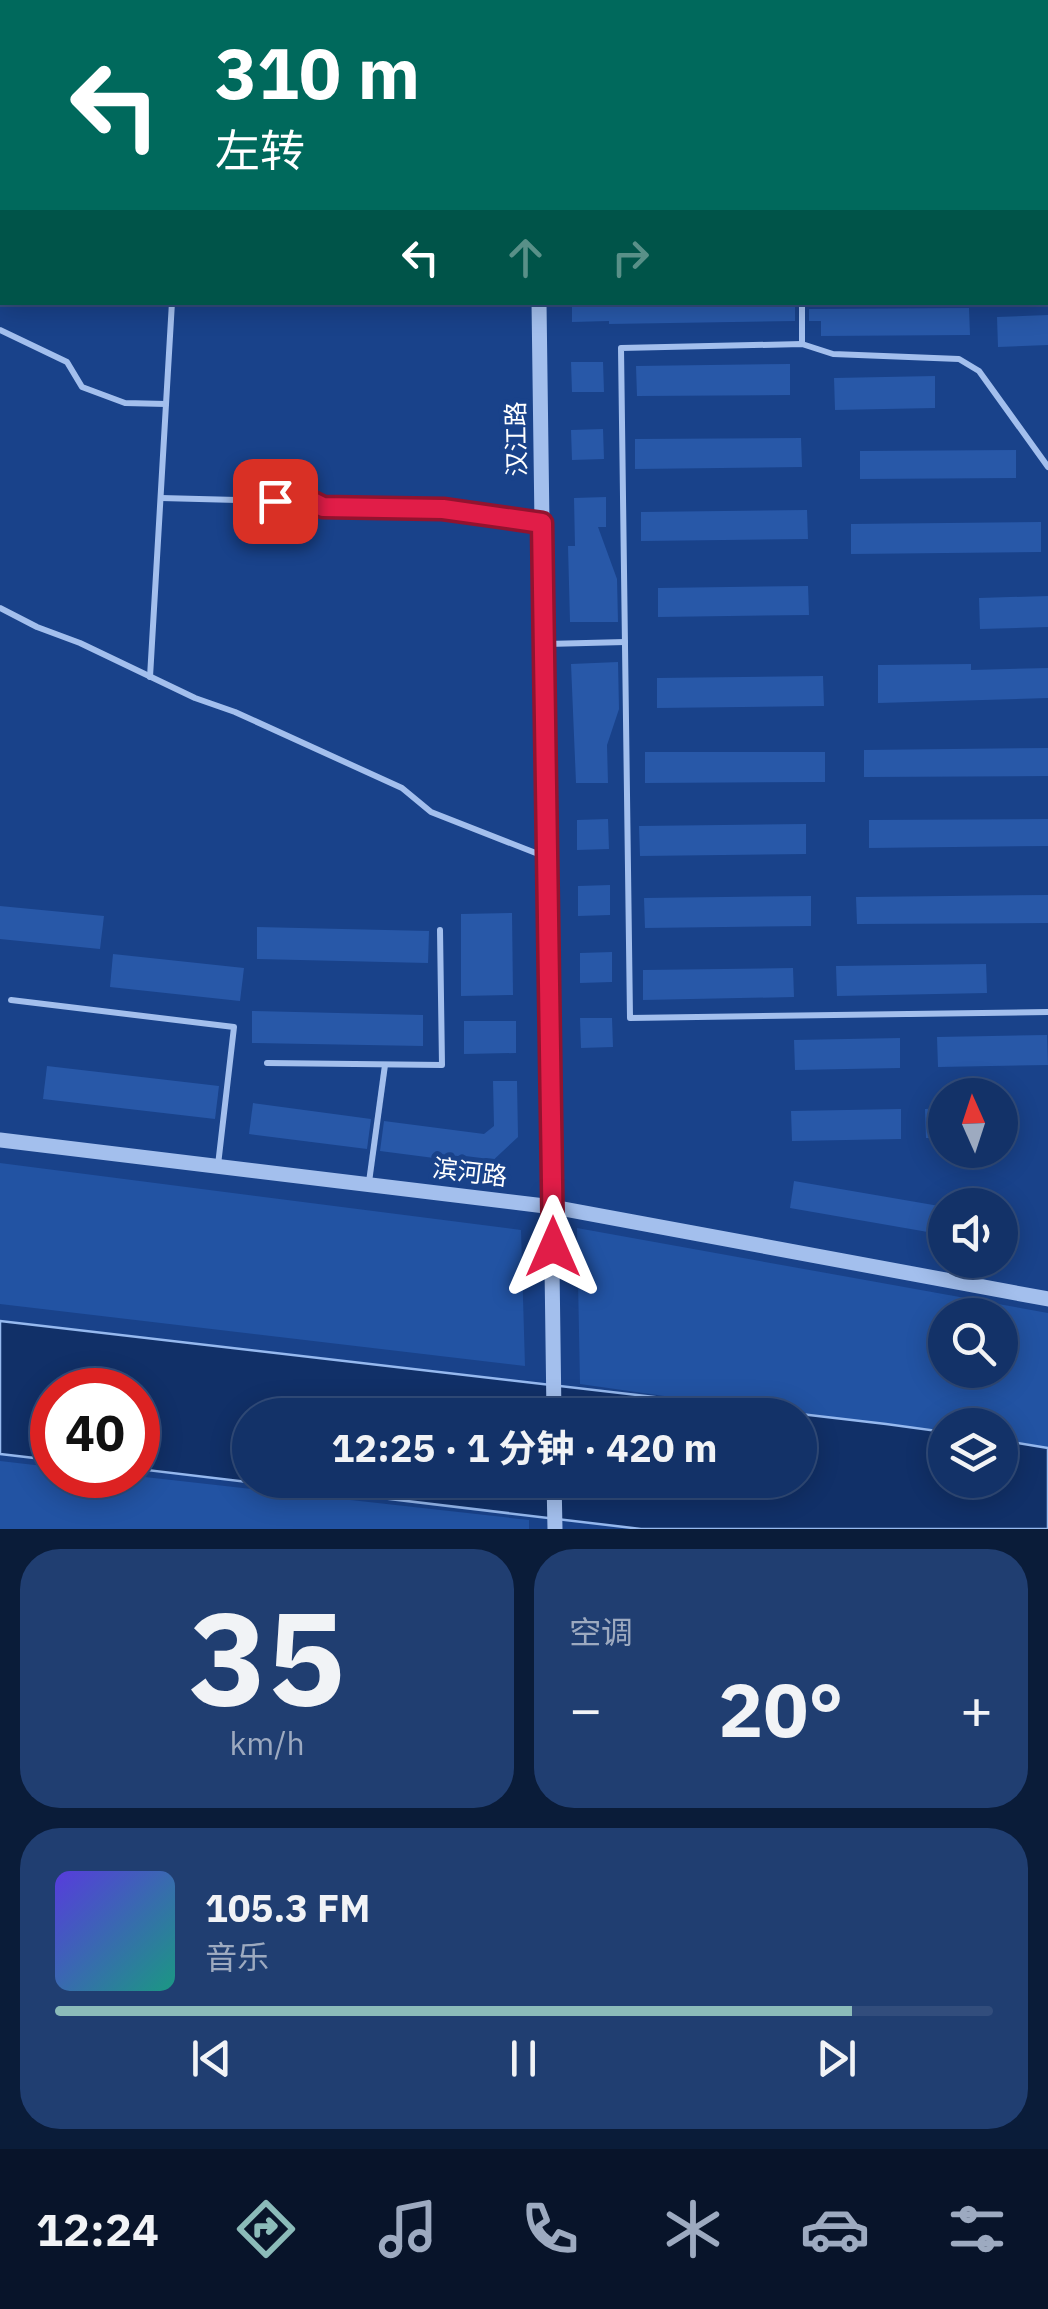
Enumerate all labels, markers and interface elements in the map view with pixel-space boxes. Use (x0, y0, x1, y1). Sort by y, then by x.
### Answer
text: 310 m (215, 27, 420, 118)
icon: left (50, 40, 180, 170)
text: 左转 (215, 121, 305, 179)
icon: left (393, 230, 448, 285)
icon: ahead (498, 230, 553, 285)
icon: right (603, 230, 658, 285)
street label: 汉江路 (498, 401, 533, 477)
pin (233, 459, 318, 544)
icon: arrive (248, 474, 303, 529)
north arrow (928, 1078, 1018, 1168)
map controls (928, 1078, 1018, 1498)
street label: 滨河路 (431, 1151, 509, 1192)
button: sound (928, 1188, 1018, 1278)
position arrow (501, 1195, 605, 1299)
button: search (928, 1298, 1018, 1388)
speed limit sign: 40 (30, 1368, 160, 1498)
button: layers (928, 1408, 1018, 1498)
text: 12:25 · 1 分钟 · 420 m (332, 1423, 717, 1472)
text: 35 (189, 1572, 345, 1741)
text: 空调 (569, 1611, 633, 1653)
text: 20° (718, 1660, 844, 1758)
text: − (569, 1673, 602, 1744)
text: + (960, 1673, 993, 1744)
text: km/h (229, 1722, 305, 1764)
text: 105.3 FM (205, 1883, 370, 1932)
text: 音乐 (205, 1936, 269, 1978)
icon: previous (184, 2031, 239, 2086)
icon: pause (496, 2031, 551, 2086)
icon: next (809, 2031, 864, 2086)
icon: directions (231, 2194, 301, 2264)
icon: music (373, 2194, 443, 2264)
icon: phone (515, 2194, 585, 2264)
icon: climate (658, 2194, 728, 2264)
icon: car (800, 2194, 870, 2264)
icon: filters (942, 2194, 1012, 2264)
text: 12:24 (36, 2200, 159, 2258)

